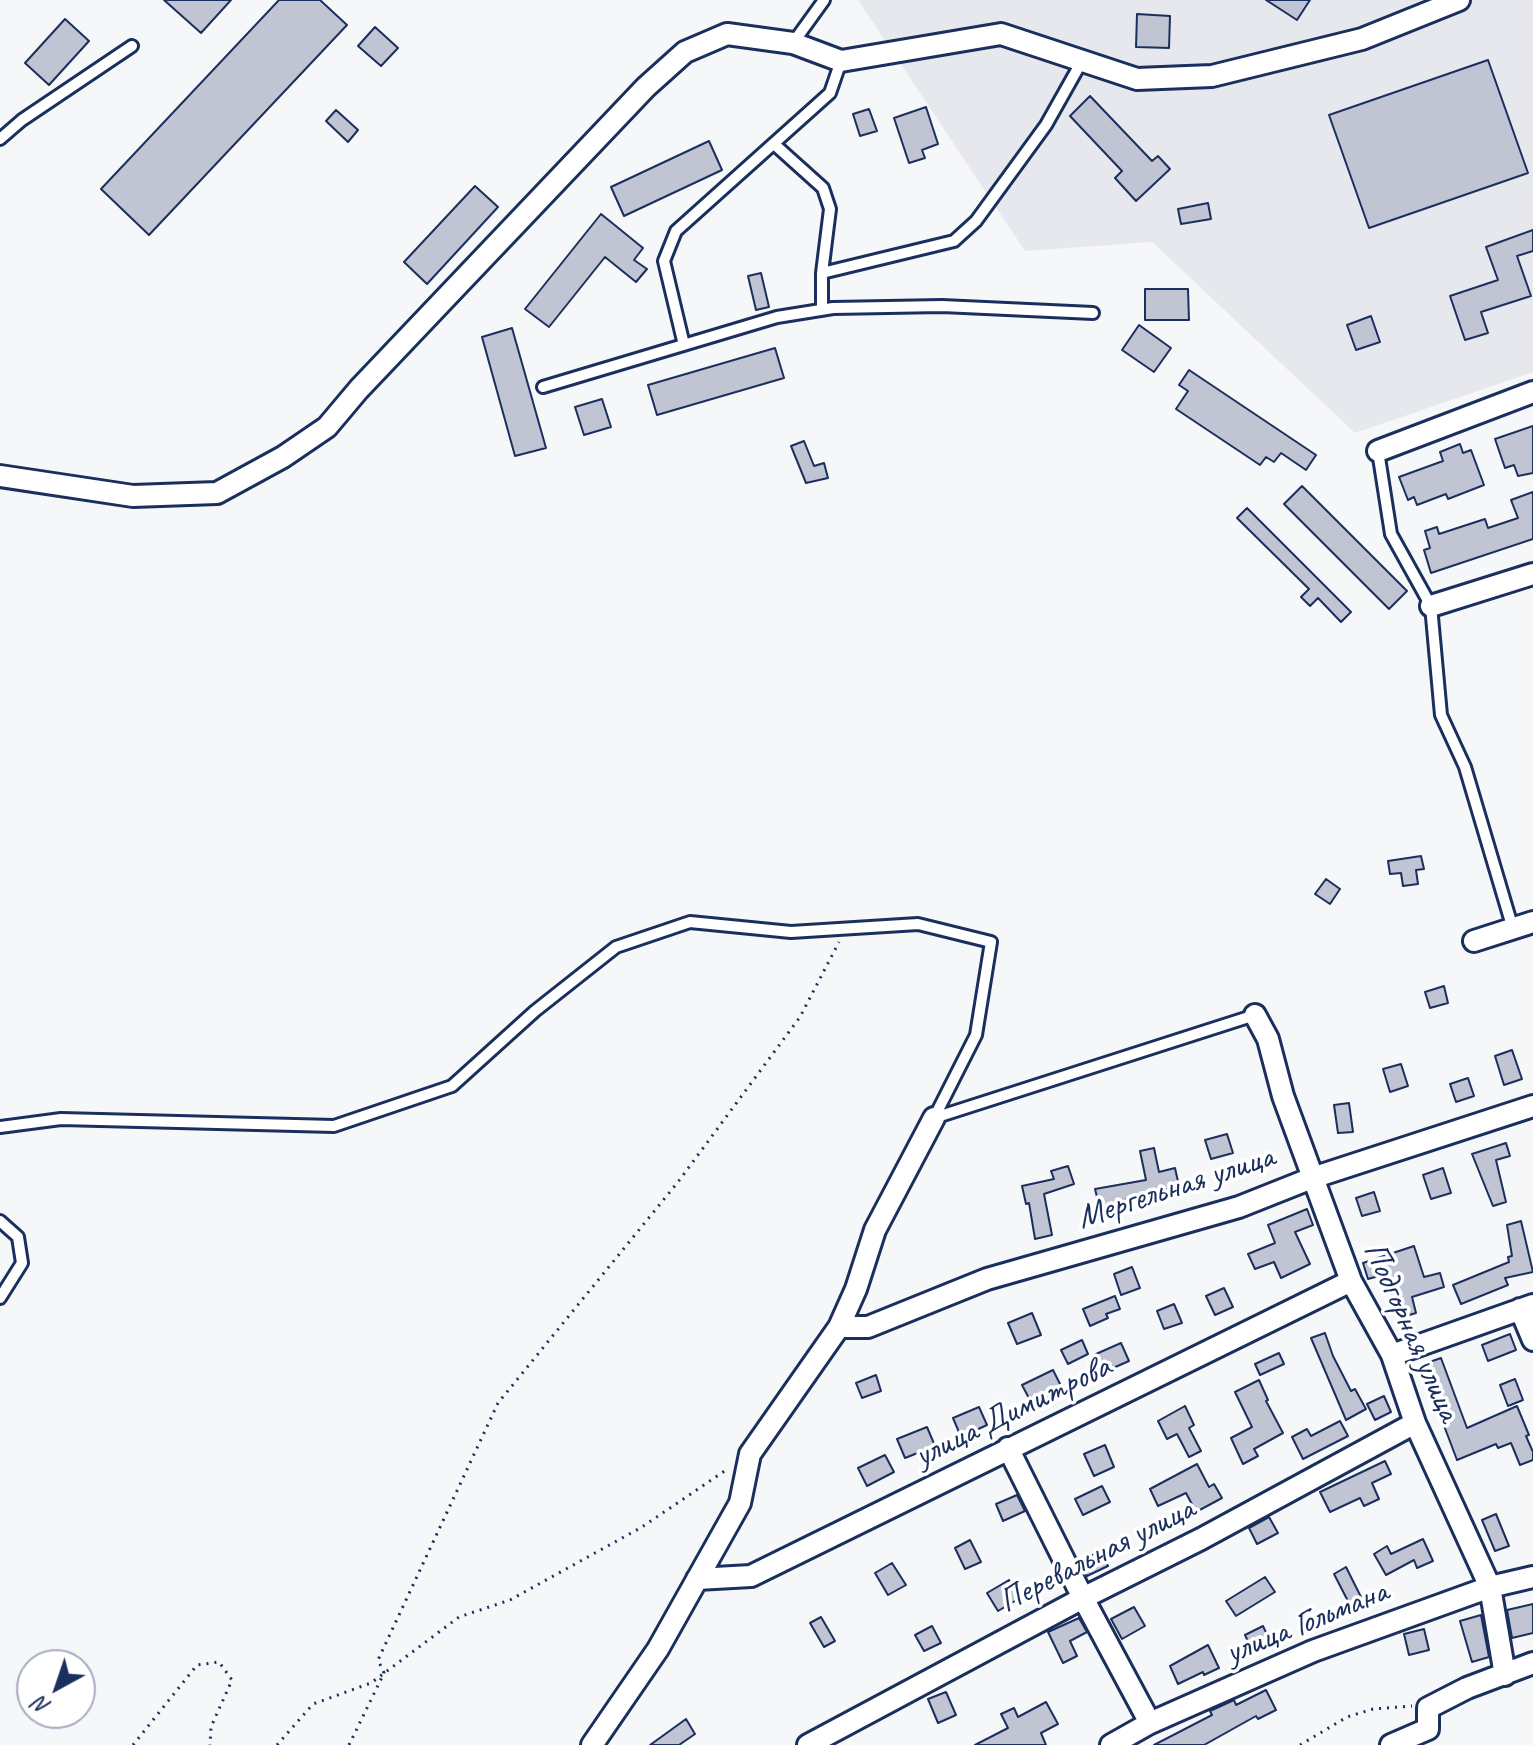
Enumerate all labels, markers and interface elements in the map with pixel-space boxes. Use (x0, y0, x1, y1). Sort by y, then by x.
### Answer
street label: Мергельная улица (1072, 1137, 1280, 1239)
street label: Подгорная улица (1353, 1236, 1469, 1428)
street label: улица Димитрова (908, 1347, 1118, 1477)
street label: Перевальная улица (992, 1489, 1202, 1623)
street label: улица Гольмана (1220, 1572, 1394, 1674)
north arrow (16, 1649, 96, 1729)
text: N (28, 1691, 56, 1721)

